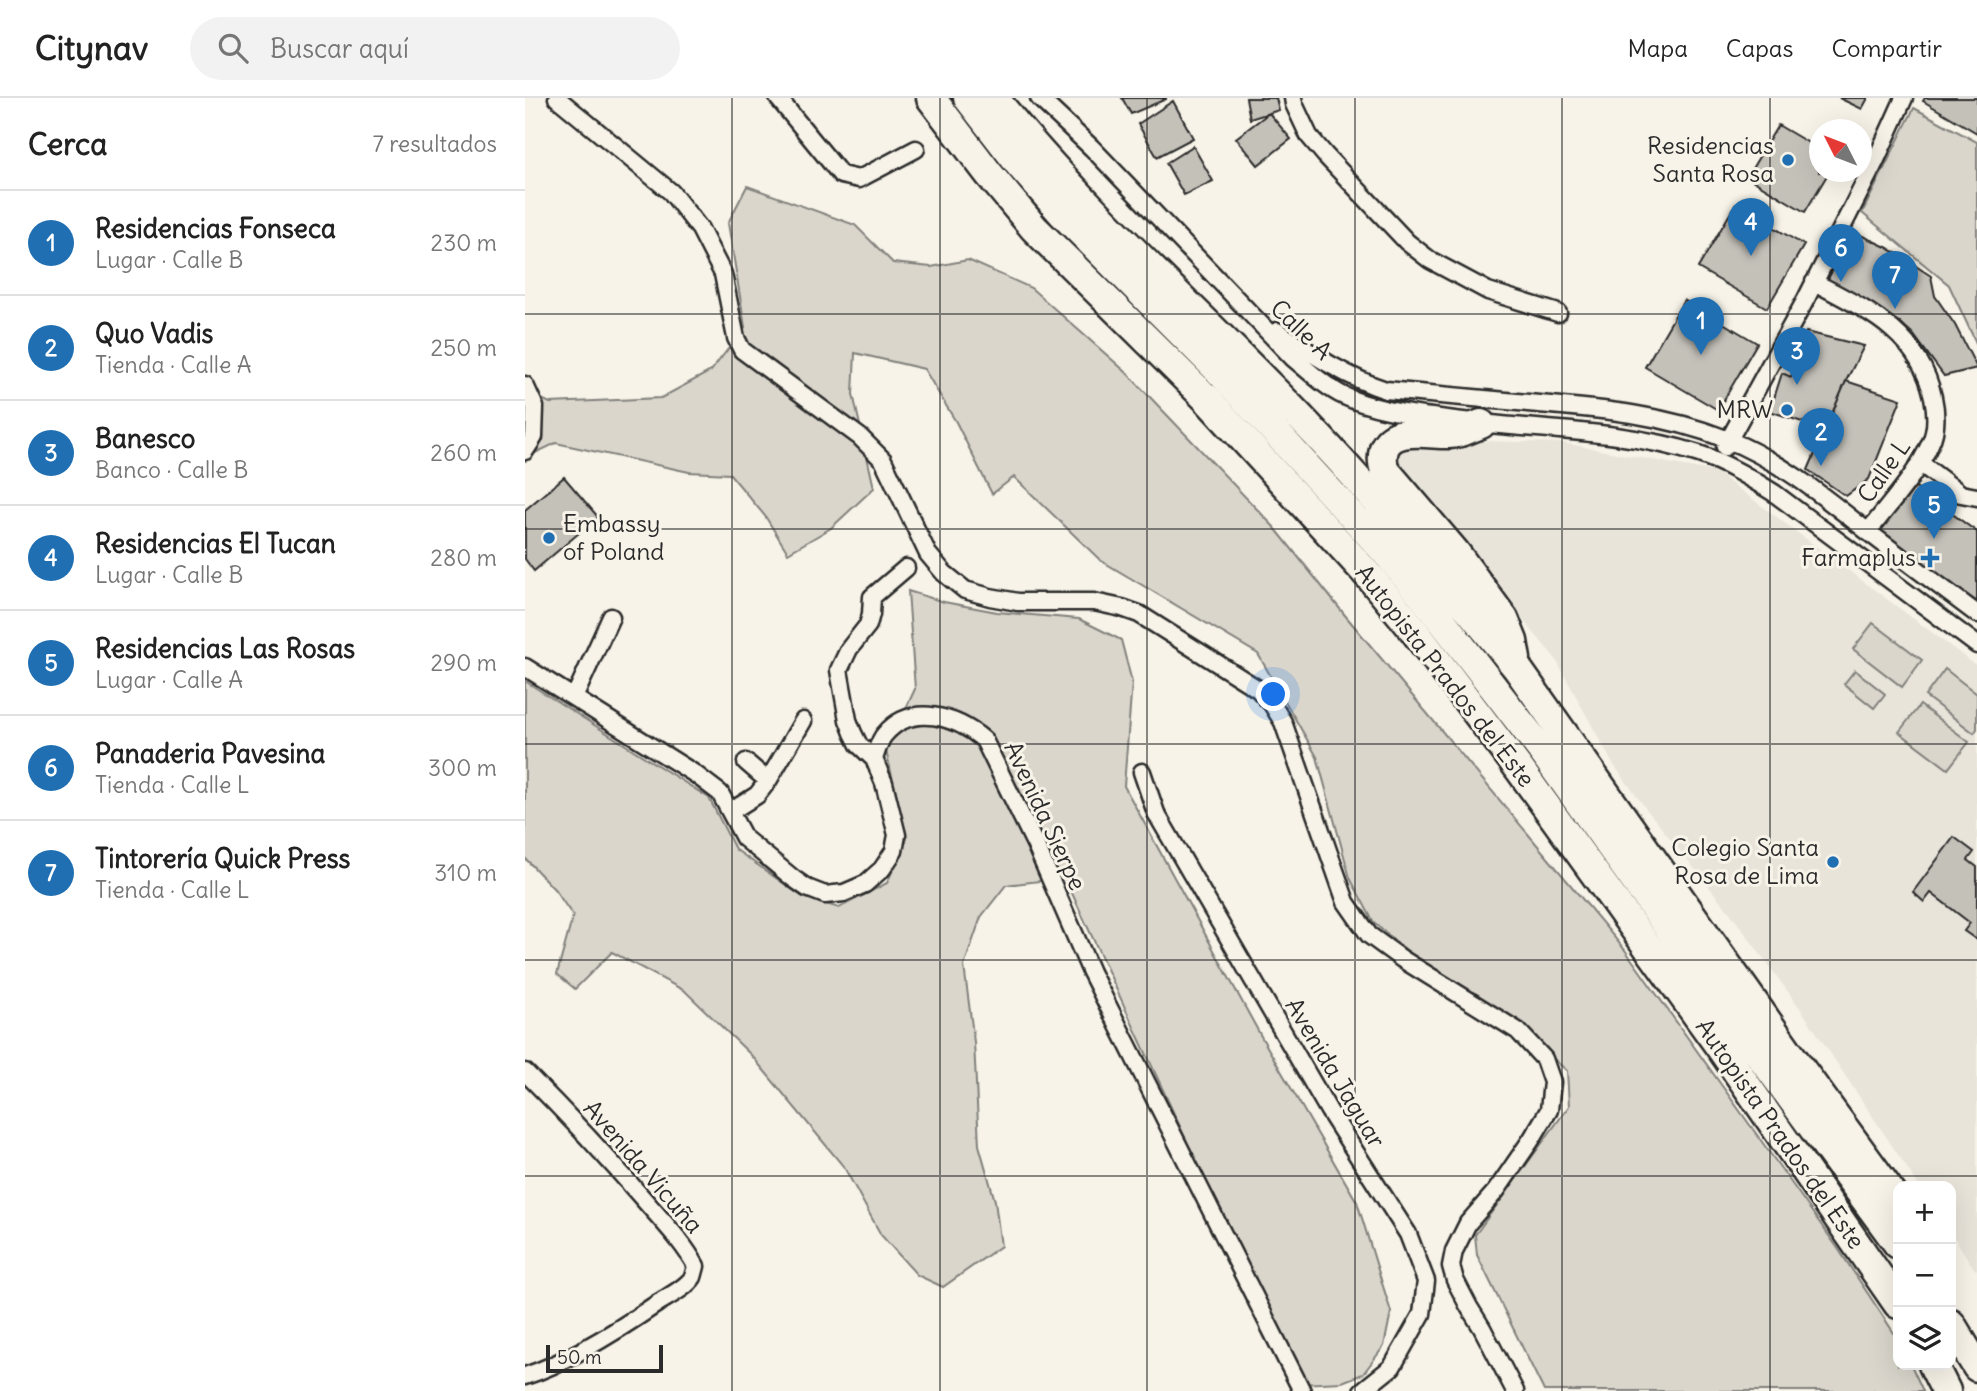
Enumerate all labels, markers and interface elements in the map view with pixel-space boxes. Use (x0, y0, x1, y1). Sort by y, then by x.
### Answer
search box (190, 17, 680, 80)
text: Citynav (35, 27, 148, 69)
icon: search (214, 29, 252, 67)
text: Buscar aquí (270, 32, 409, 65)
text: Mapa (1627, 33, 1688, 63)
text: Capas (1726, 33, 1793, 63)
text: Compartir (1831, 33, 1942, 63)
north arrow (1809, 119, 1872, 182)
text: Cerca (28, 125, 107, 163)
text: 7 resultados (372, 129, 497, 158)
place label: Residencias Santa Rosa (1647, 130, 1774, 188)
marker: Residencias Santa Rosa (1780, 152, 1796, 168)
pin: 4 (1728, 198, 1774, 256)
text: Residencias Fonseca (95, 212, 336, 245)
pin: 6 (1818, 224, 1864, 282)
text: 1 (46, 228, 56, 257)
text: 230 m (431, 228, 497, 257)
text: Lugar · Calle B (95, 245, 243, 274)
pin: 7 (1872, 251, 1918, 309)
street label: Calle A (1265, 293, 1339, 366)
pin: 1 (1678, 297, 1724, 355)
text: Quo Vadis (95, 317, 213, 350)
pin: 3 (1774, 327, 1820, 385)
text: 2 (45, 333, 57, 362)
text: 250 m (430, 333, 497, 362)
text: Tienda · Calle A (95, 350, 252, 379)
place label: MRW (1716, 394, 1773, 424)
marker: MRW (1779, 402, 1795, 418)
pin: 2 (1798, 408, 1844, 466)
text: Banesco (95, 422, 195, 455)
street label: Calle L (1850, 432, 1916, 508)
text: 3 (44, 438, 58, 467)
text: 260 m (430, 438, 497, 467)
text: Banco · Calle B (95, 455, 248, 484)
pin: 5 (1911, 481, 1957, 539)
place label: Embassy of Poland (563, 508, 664, 566)
text: Residencias El Tucan (95, 527, 336, 560)
marker: Embassy of Poland (541, 530, 557, 546)
place label: Farmaplus (1801, 542, 1916, 572)
text: 4 (44, 543, 58, 572)
text: 280 m (430, 543, 497, 572)
marker: Farmaplus (1922, 550, 1938, 566)
street label: Autopista Prados del Este (1350, 558, 1542, 793)
text: Lugar · Calle B (95, 560, 243, 589)
text: Residencias Las Rosas (95, 632, 355, 665)
text: 5 (44, 648, 58, 677)
text: 290 m (430, 648, 497, 677)
text: Lugar · Calle A (95, 665, 243, 694)
your location (1256, 677, 1290, 711)
street label: Avenida Sierpe (998, 736, 1093, 895)
text: Panaderia Pavesina (95, 737, 325, 770)
text: 6 (44, 753, 58, 782)
text: 300 m (428, 753, 497, 782)
text: Tienda · Calle L (95, 770, 249, 799)
place label: Colegio Santa Rosa de Lima (1671, 832, 1819, 890)
text: Tintorería Quick Press (95, 842, 350, 875)
marker: Colegio Santa Rosa de Lima (1825, 854, 1841, 870)
text: 7 (45, 858, 57, 887)
text: 310 m (434, 858, 497, 887)
text: Tienda · Calle L (95, 875, 249, 904)
street label: Avenida Jaguar (1279, 992, 1392, 1153)
street label: Autopista Prados del Este (1690, 1013, 1872, 1254)
street label: Avenida Vicuña (578, 1094, 710, 1239)
map controls (1893, 1181, 1956, 1370)
button: + (1893, 1181, 1956, 1244)
button: − (1893, 1244, 1956, 1307)
button: layers (1893, 1307, 1956, 1370)
scale bar (546, 1342, 663, 1374)
text: 50 m (557, 1345, 602, 1369)

